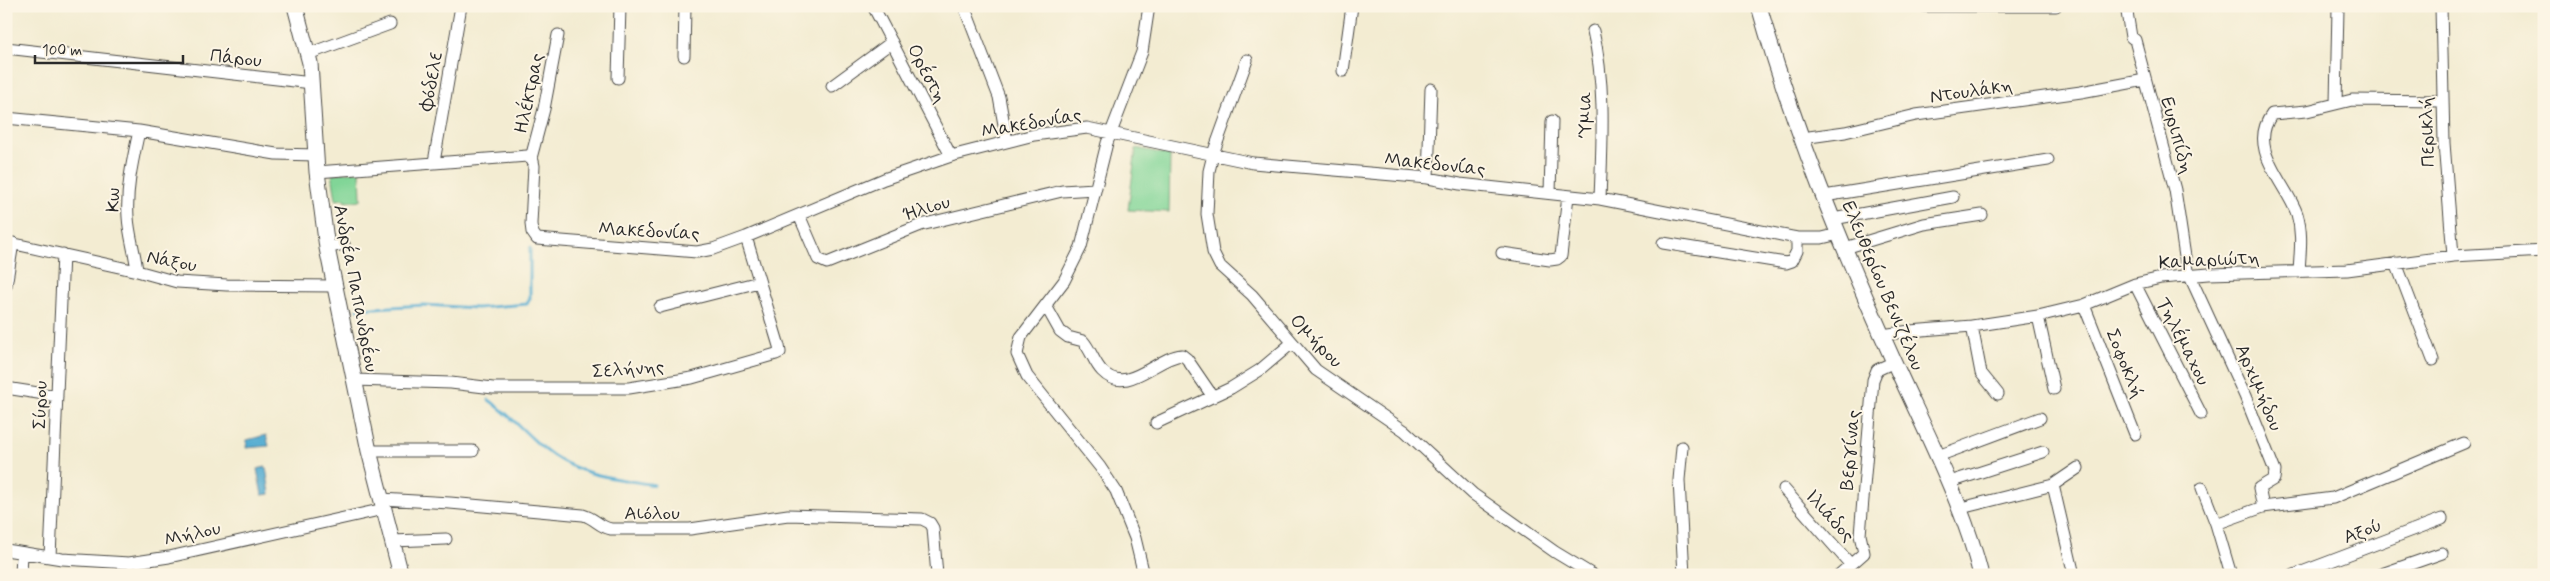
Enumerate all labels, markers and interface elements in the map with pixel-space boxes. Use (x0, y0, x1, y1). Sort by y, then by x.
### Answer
scale bar (35, 32, 182, 64)
street label: Ορέστη (901, 39, 952, 108)
text: 100 m (42, 41, 82, 61)
street label: Πάρου (209, 43, 263, 74)
street label: Φόδελε (414, 50, 449, 114)
street label: Ηλέκτρας (509, 51, 550, 136)
street label: Ντουλάκη (1928, 73, 2014, 110)
street label: Ύμια (1573, 91, 1598, 139)
street label: Ευριπίδη (2154, 94, 2199, 177)
street label: Περικλή (2414, 96, 2441, 168)
street label: Μακεδονίας (979, 102, 1083, 145)
street label: Μακεδονίας (1383, 147, 1487, 182)
street label: Κω (101, 188, 126, 212)
street label: Ήλιου (900, 189, 953, 227)
street label: Ελευθερίου Βενιζέλου (1836, 197, 1930, 374)
street label: Ανδρέα Παπανδρέου (327, 202, 384, 374)
street label: Μακεδονίας (598, 216, 700, 247)
street label: Νάξου (145, 244, 199, 279)
street label: Καμαριώτη (2158, 245, 2260, 276)
street label: Τηλέμαχου (2150, 294, 2215, 390)
street label: Ομήρου (1284, 308, 1348, 374)
street label: Σοφοκλή (2099, 325, 2150, 402)
street label: Αρχιμήδου (2229, 340, 2288, 435)
street label: Σελήνης (591, 355, 665, 384)
street label: Σύρου (27, 380, 54, 430)
street label: Βεργίνας (1835, 409, 1866, 491)
street label: Ιλιάδος (1800, 484, 1860, 548)
street label: Αιόλου (624, 501, 680, 526)
street label: Αξού (2340, 513, 2385, 550)
street label: Μήλου (162, 516, 223, 553)

